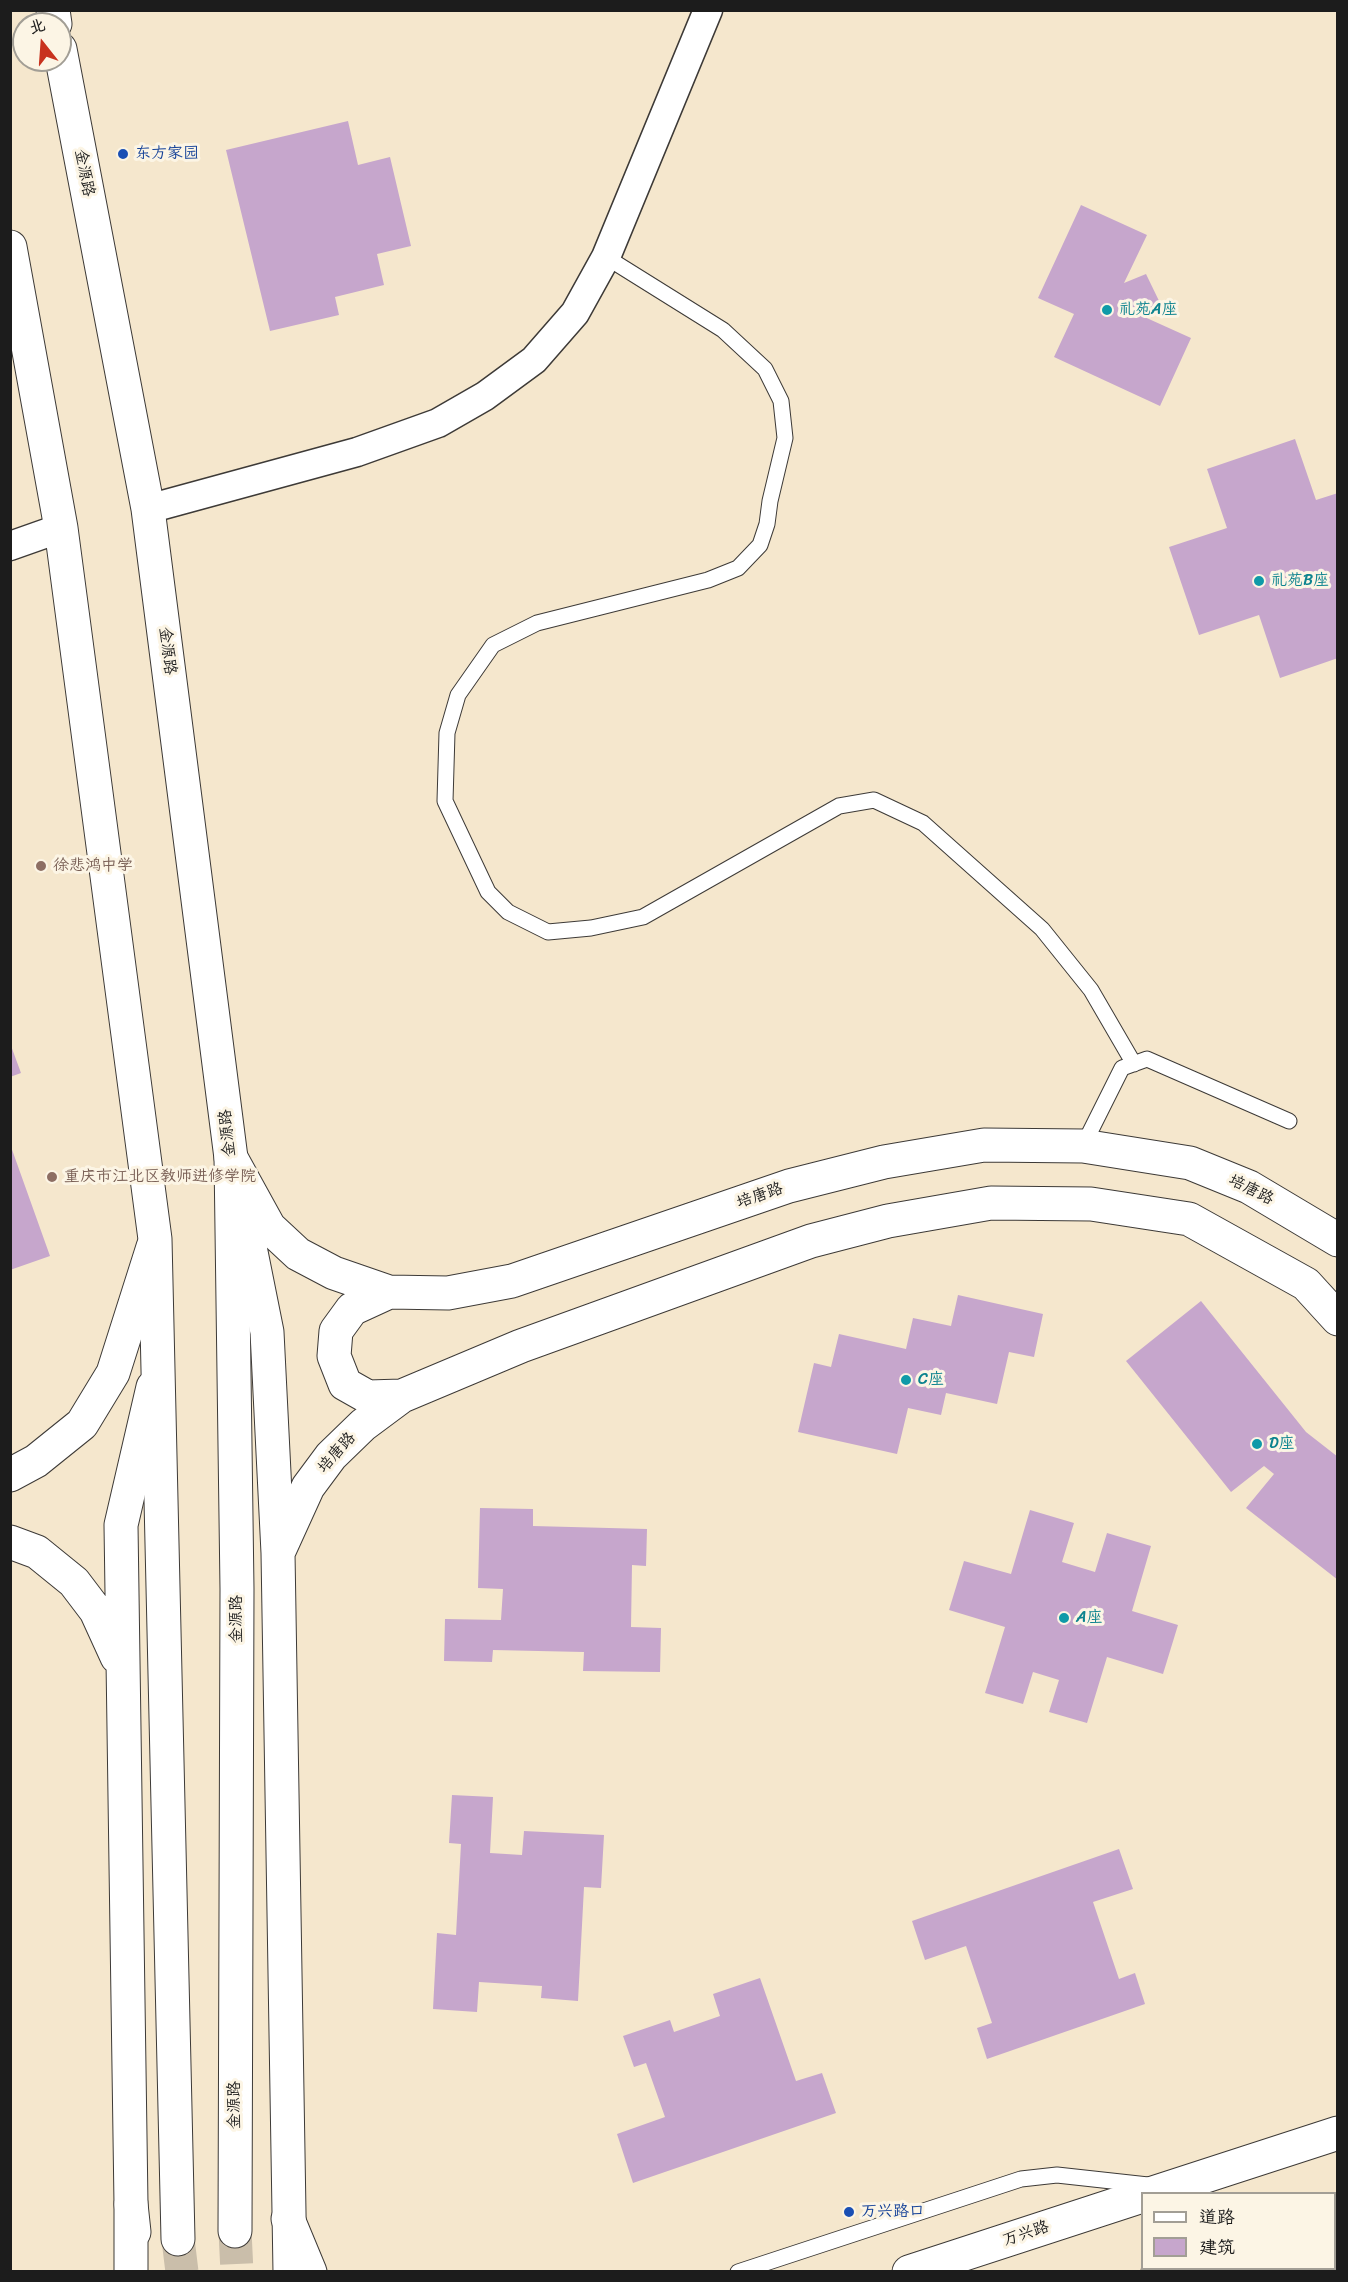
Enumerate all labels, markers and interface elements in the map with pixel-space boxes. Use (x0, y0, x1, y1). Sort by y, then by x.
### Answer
text: 北 (25, 10, 49, 42)
north arrow (12, 12, 72, 72)
place label: 东方家园 (135, 144, 199, 164)
marker: 东方家园 (116, 147, 130, 161)
street label: 金源路 (70, 148, 98, 198)
place label: 礼苑A座 (1119, 300, 1177, 320)
marker: 礼苑A座 (1100, 303, 1114, 317)
place label: 礼苑B座 (1271, 571, 1329, 591)
marker: 礼苑B座 (1252, 574, 1266, 588)
street label: 金源路 (155, 626, 179, 676)
place label: 徐悲鸿中学 (53, 856, 133, 876)
marker: 徐悲鸿中学 (34, 859, 48, 873)
street label: 金源路 (216, 1108, 240, 1158)
place label: 重庆市江北区教师进修学院 (64, 1167, 256, 1187)
marker: 重庆市江北区教师进修学院 (45, 1170, 59, 1184)
street label: 培唐路 (1225, 1171, 1277, 1209)
street label: 培唐路 (734, 1179, 786, 1213)
place label: C座 (918, 1370, 944, 1390)
marker: C座 (899, 1373, 913, 1387)
street label: 培唐路 (314, 1429, 360, 1477)
place label: D座 (1269, 1434, 1295, 1454)
marker: D座 (1250, 1437, 1264, 1451)
street label: 金源路 (227, 1595, 247, 1643)
place label: A座 (1076, 1608, 1102, 1628)
marker: A座 (1057, 1611, 1071, 1625)
street label: 金源路 (225, 2081, 245, 2129)
legend (1141, 2192, 1336, 2270)
text: 道路 (1199, 2201, 1235, 2233)
place label: 万兴路口 (861, 2202, 925, 2222)
marker: 万兴路口 (842, 2205, 856, 2219)
street label: 万兴路 (1000, 2217, 1052, 2251)
text: 建筑 (1199, 2231, 1235, 2263)

